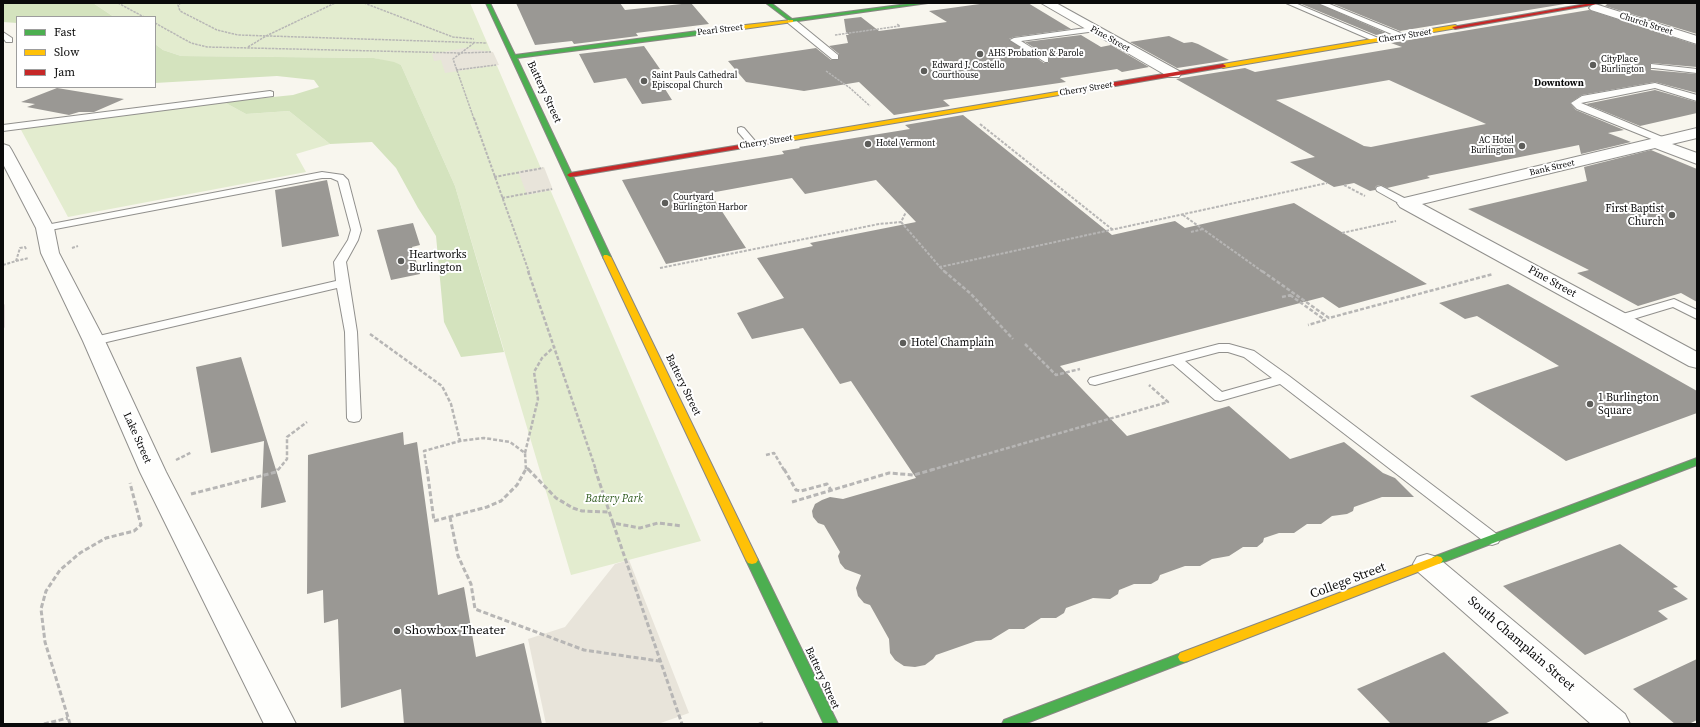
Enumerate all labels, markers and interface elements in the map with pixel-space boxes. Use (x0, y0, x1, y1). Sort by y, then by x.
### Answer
street label: Church Street (1618, 10, 1674, 38)
legend (16, 16, 156, 88)
street label: Pearl Street (697, 22, 743, 38)
text: Fast (54, 24, 76, 40)
street label: Pine Street (1088, 24, 1132, 54)
street label: Cherry Street (1378, 26, 1432, 46)
text: Slow (54, 44, 79, 60)
marker: AHS Probation & Parole (975, 49, 985, 59)
place label: AHS Probation & Parole (988, 49, 1084, 59)
place label: CityPlace Burlington (1601, 55, 1644, 76)
street label: Battery Street (524, 59, 564, 125)
marker: CityPlace Burlington (1588, 60, 1598, 70)
place label: Edward J. Costello Courthouse (932, 61, 1005, 82)
text: Jam (54, 64, 75, 80)
marker: Edward J. Costello Courthouse (919, 66, 929, 76)
place label: Saint Pauls Cathedral Episcopal Church (652, 71, 737, 92)
marker: Saint Pauls Cathedral Episcopal Church (639, 76, 649, 86)
district label: Downtown (1534, 77, 1584, 89)
street label: Cherry Street (1059, 79, 1113, 99)
street label: Cherry Street (739, 132, 793, 152)
place label: AC Hotel Burlington (1471, 136, 1514, 157)
marker: Hotel Vermont (863, 139, 873, 149)
place label: Hotel Vermont (876, 139, 935, 149)
marker: AC Hotel Burlington (1517, 141, 1527, 151)
street label: Bank Street (1528, 158, 1576, 178)
place label: Courtyard Burlington Harbor (673, 193, 747, 214)
marker: Courtyard Burlington Harbor (660, 198, 670, 208)
place label: First Baptist Church (1605, 202, 1664, 228)
marker: First Baptist Church (1667, 210, 1677, 220)
place label: Heartworks Burlington (409, 248, 466, 274)
marker: Heartworks Burlington (396, 256, 406, 266)
street label: Pine Street (1526, 263, 1578, 301)
place label: Hotel Champlain (911, 336, 994, 350)
marker: Hotel Champlain (898, 338, 908, 348)
street label: Battery Street (662, 352, 704, 418)
place label: 1 Burlington Square (1598, 391, 1659, 417)
marker: 1 Burlington Square (1585, 399, 1595, 409)
street label: Lake Street (120, 410, 154, 466)
park label: Battery Park (585, 492, 643, 506)
street label: College Street (1308, 559, 1388, 603)
street label: South Champlain Street (1464, 593, 1578, 695)
place label: Showbox Theater (405, 623, 506, 639)
marker: Showbox Theater (392, 626, 402, 636)
street label: Battery Street (802, 645, 842, 711)

